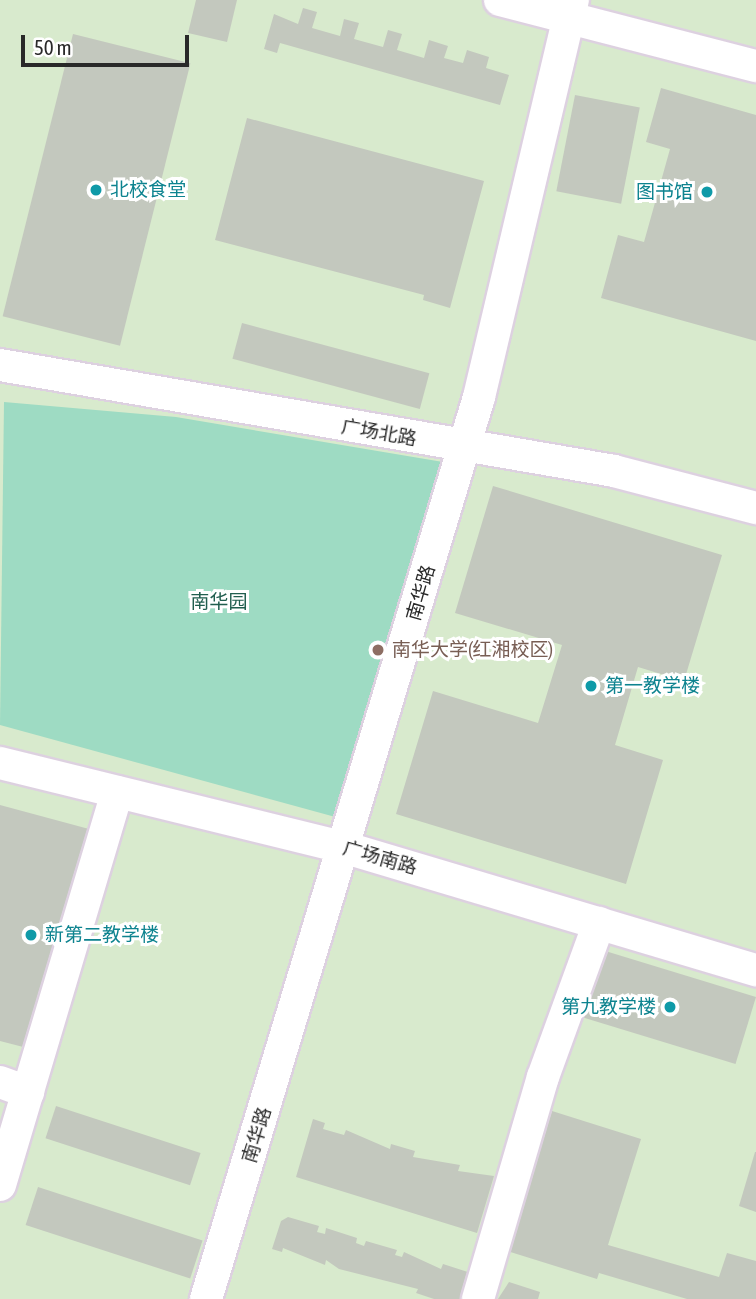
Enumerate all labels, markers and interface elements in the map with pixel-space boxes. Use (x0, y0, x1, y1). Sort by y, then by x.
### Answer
scale bar (24, 21, 192, 65)
text: 50 m (34, 35, 72, 59)
place label: 北校食堂 (110, 179, 186, 201)
place label: 图书馆 (636, 181, 693, 203)
marker: 北校食堂 (88, 182, 104, 198)
marker: 图书馆 (699, 184, 715, 200)
street label: 广场北路 (340, 415, 418, 451)
street label: 南华路 (402, 562, 440, 624)
park label: 南华园 (191, 591, 247, 613)
place label: 南华大学(红湘校区) (392, 639, 553, 661)
marker: 南华大学(红湘校区) (370, 642, 386, 658)
place label: 第一教学楼 (605, 675, 700, 697)
marker: 第一教学楼 (583, 678, 599, 694)
street label: 广场南路 (340, 837, 420, 879)
place label: 新第二教学楼 (45, 924, 159, 946)
marker: 新第二教学楼 (23, 927, 39, 943)
place label: 第九教学楼 (561, 996, 656, 1018)
marker: 第九教学楼 (662, 999, 678, 1015)
street label: 南华路 (238, 1104, 276, 1166)

